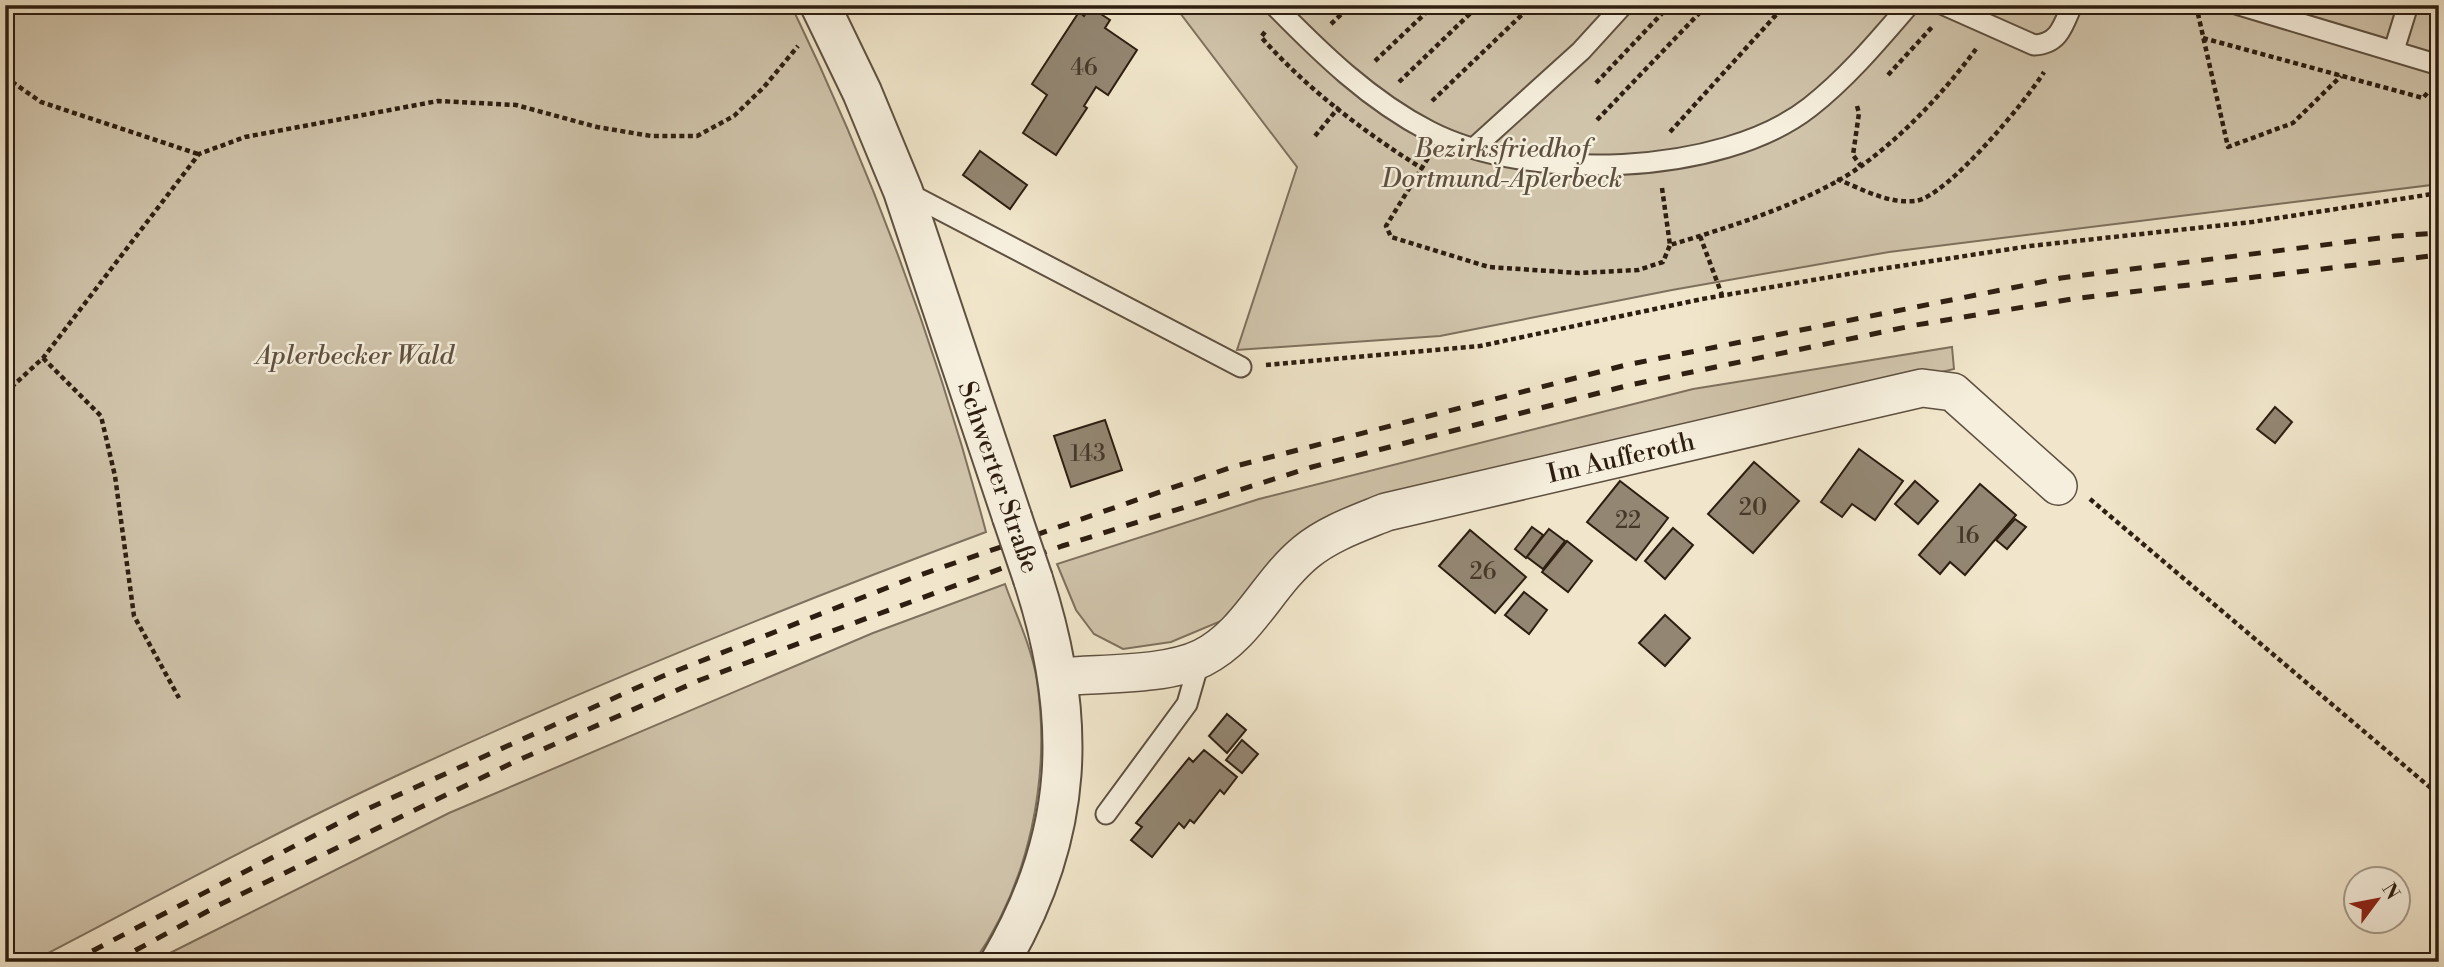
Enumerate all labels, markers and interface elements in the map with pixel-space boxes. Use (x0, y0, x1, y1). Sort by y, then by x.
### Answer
house number: 46 (1070, 54, 1098, 82)
park label: Bezirksfriedhof Dortmund-Aplerbeck (1381, 133, 1622, 195)
park label: Aplerbecker Wald (253, 340, 456, 372)
street label: Schwerter Straße (950, 377, 1046, 578)
street label: Im Aufferoth (1544, 425, 1698, 490)
house number: 143 (1070, 440, 1106, 468)
house number: 20 (1739, 494, 1767, 522)
house number: 22 (1615, 507, 1641, 535)
house number: 16 (1956, 522, 1980, 550)
house number: 26 (1469, 558, 1497, 586)
north arrow (2342, 866, 2412, 936)
text: N (2376, 879, 2405, 904)

